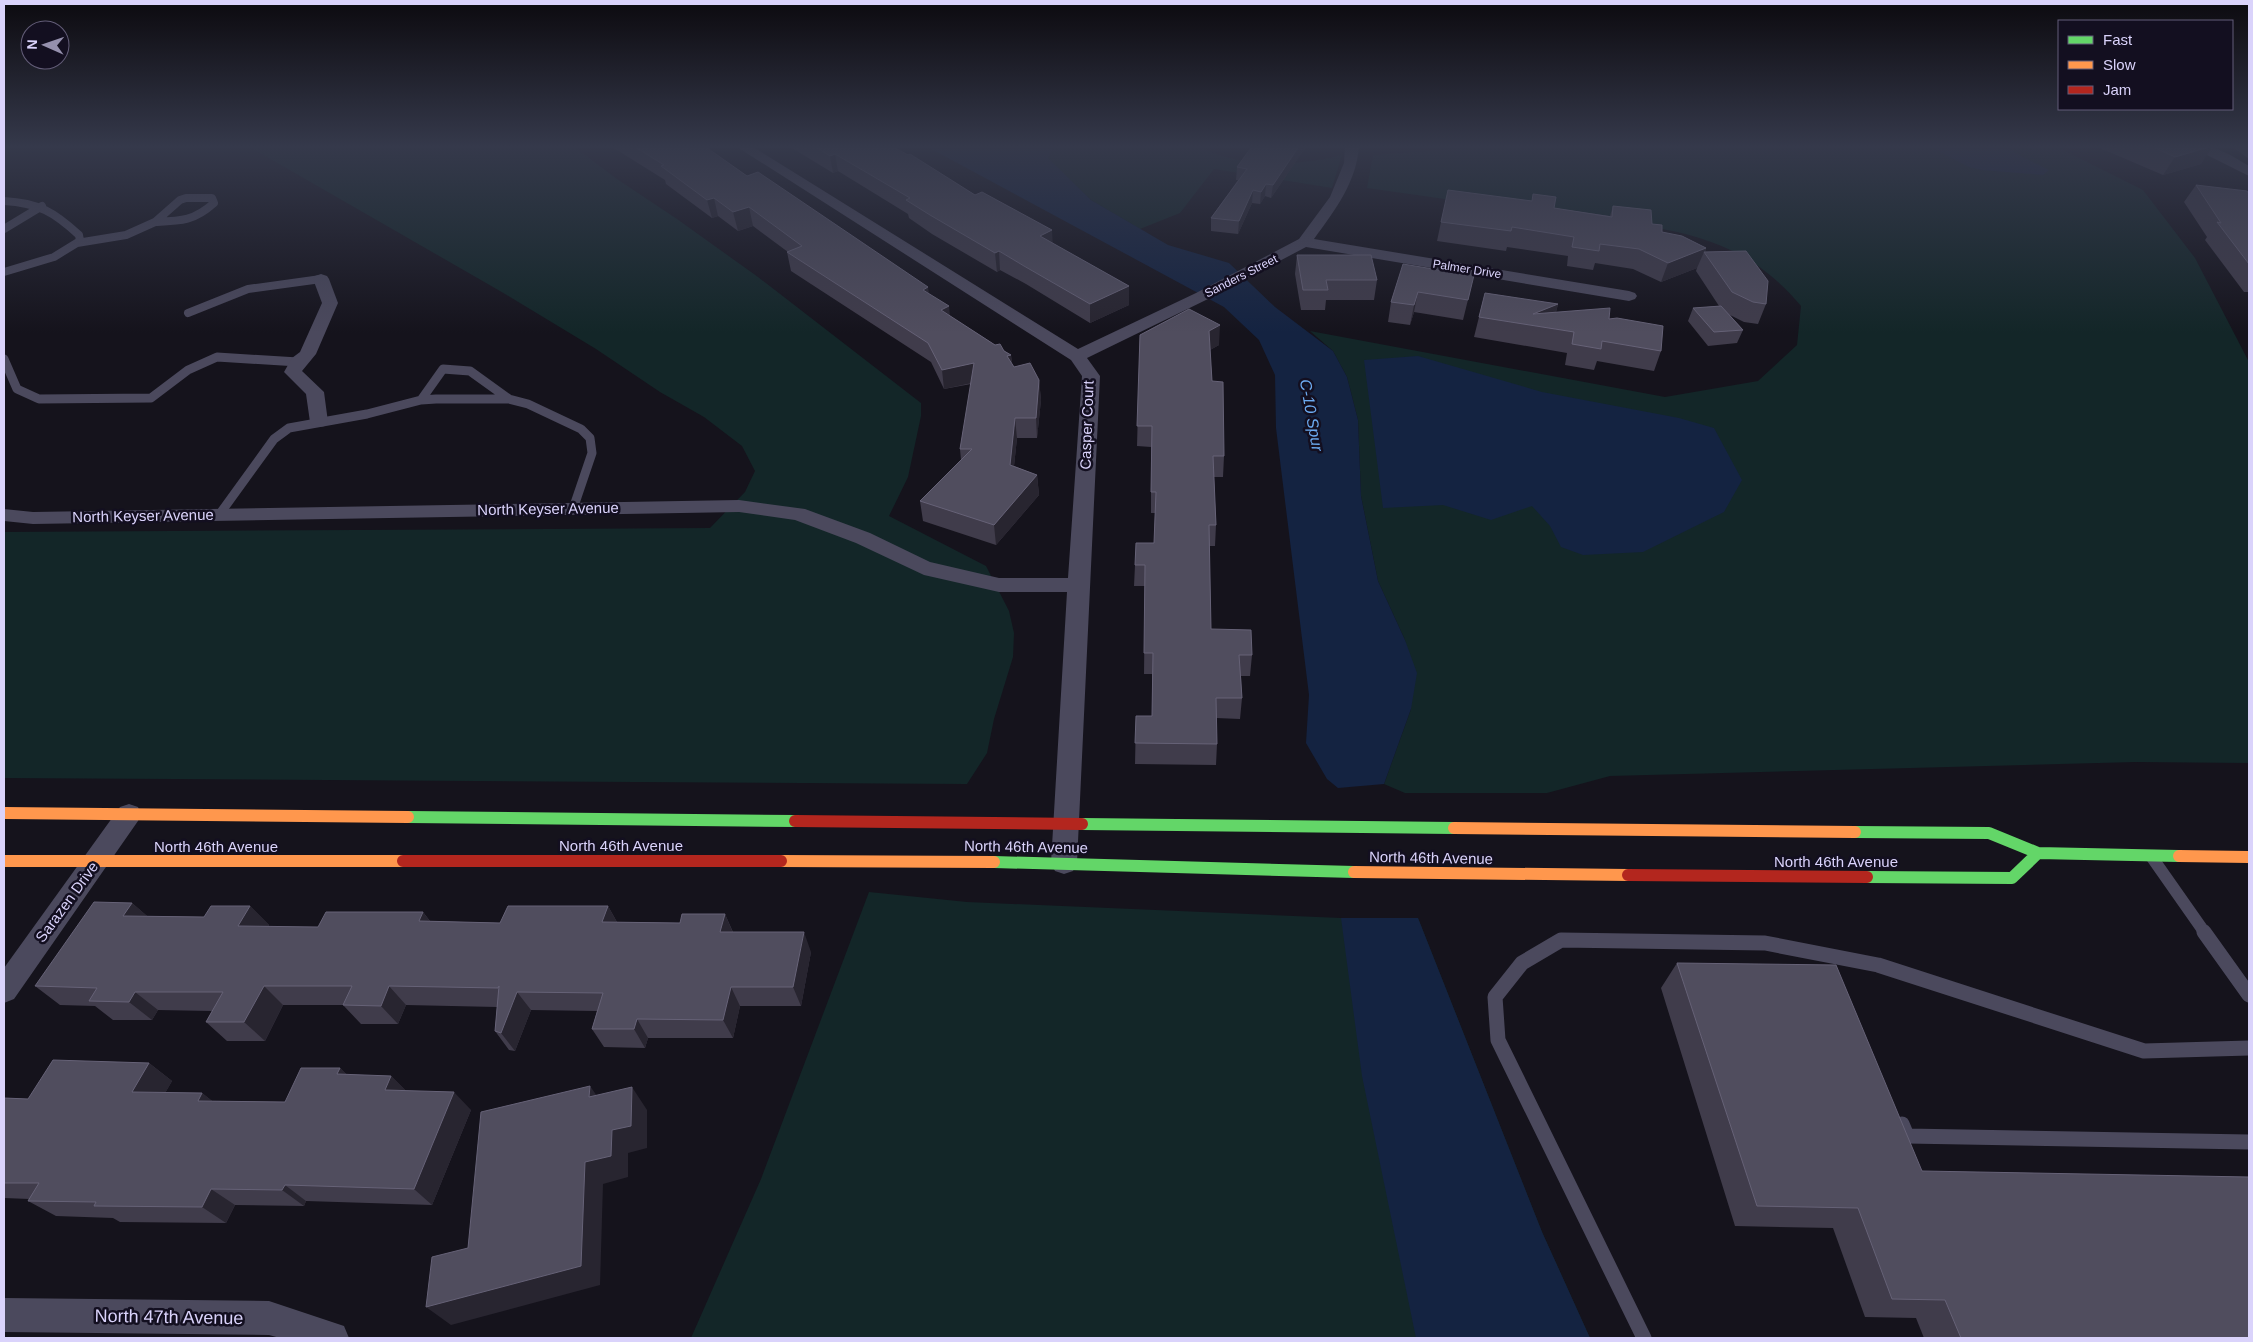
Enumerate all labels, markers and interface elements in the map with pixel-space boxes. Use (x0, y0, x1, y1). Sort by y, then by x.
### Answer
north arrow (20, 20, 70, 70)
legend (2058, 20, 2233, 110)
text: Fast (2103, 31, 2133, 48)
text: N (24, 39, 40, 50)
text: Slow (2103, 56, 2136, 73)
text: Jam (2103, 81, 2131, 98)
street label: Sanders Street (1202, 251, 1280, 300)
street label: Palmer Drive (1432, 257, 1503, 281)
water label: C-10 Spur (1297, 378, 1326, 453)
street label: Casper Court (1076, 379, 1097, 470)
street label: North Keyser Avenue (477, 499, 619, 518)
street label: North Keyser Avenue (72, 506, 214, 525)
street label: North 46th Avenue (559, 837, 683, 854)
street label: North 46th Avenue (964, 837, 1088, 856)
street label: North 46th Avenue (154, 838, 278, 855)
street label: North 46th Avenue (1369, 848, 1493, 867)
street label: North 46th Avenue (1774, 853, 1898, 870)
street label: Sarazen Drive (32, 858, 101, 945)
street label: North 47th Avenue (94, 1306, 244, 1328)

